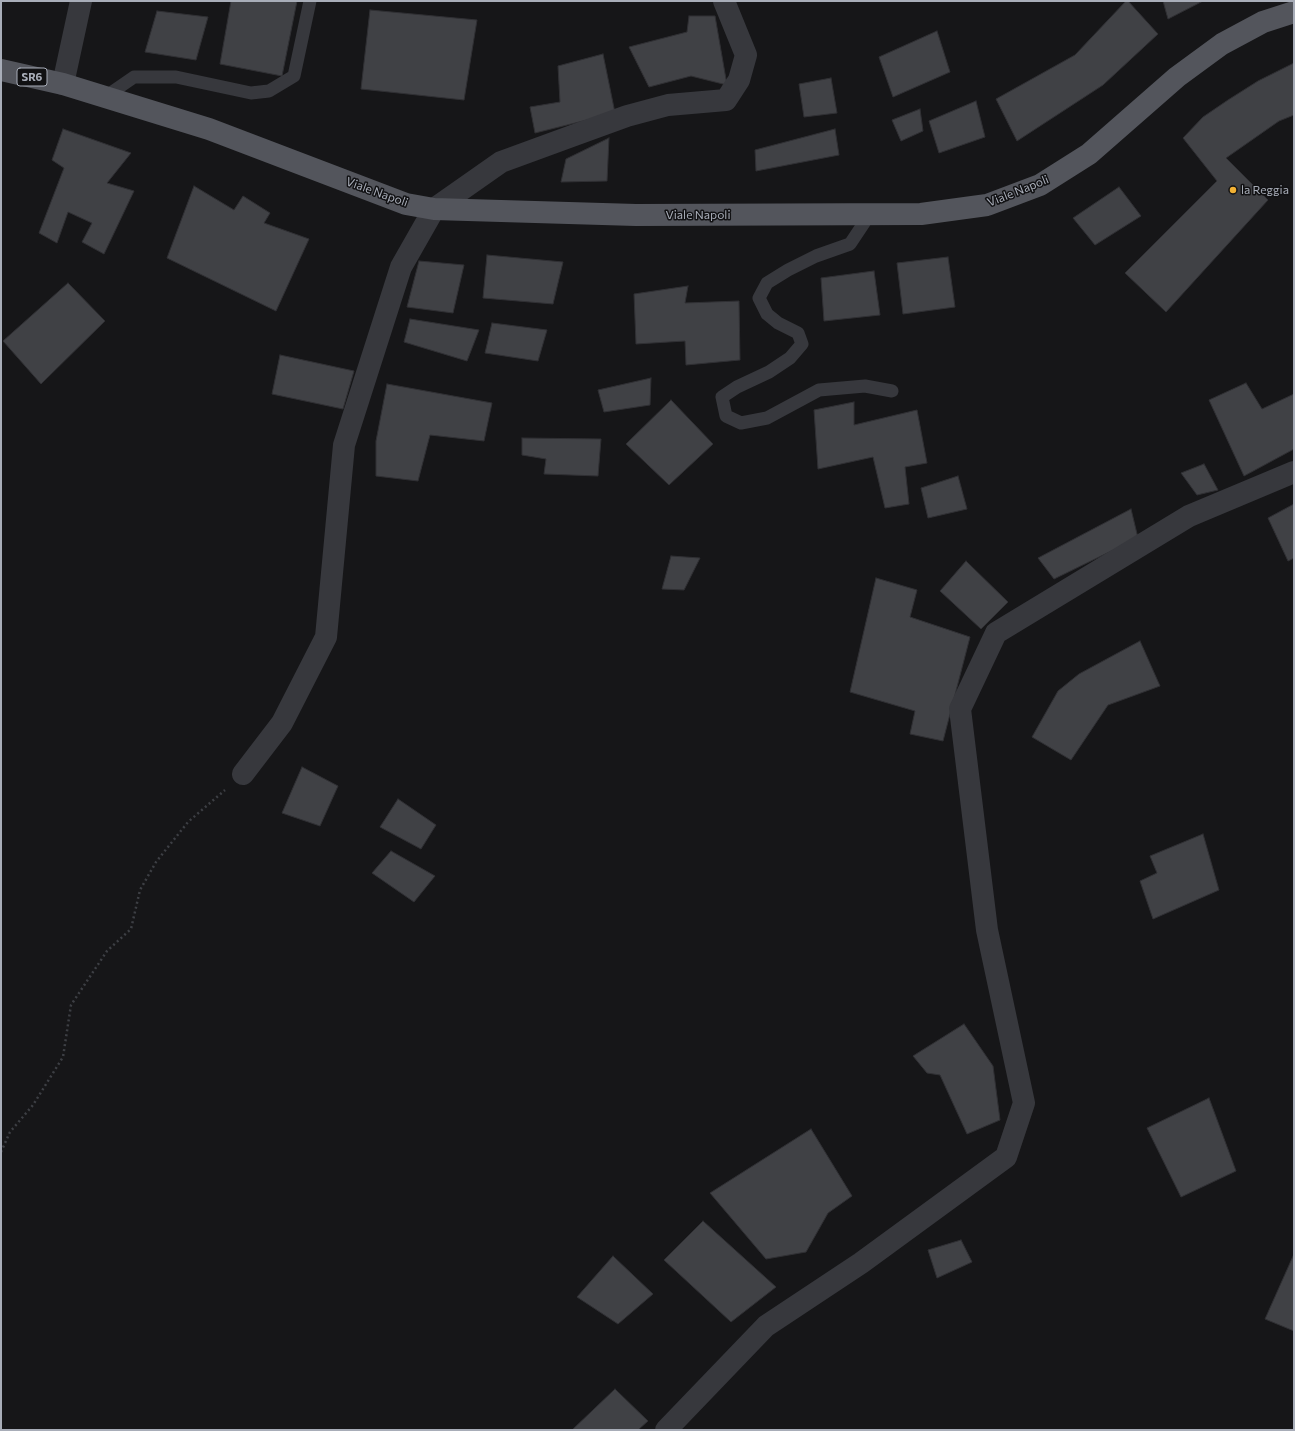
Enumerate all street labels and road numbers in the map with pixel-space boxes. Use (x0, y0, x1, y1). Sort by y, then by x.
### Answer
road number: SR6 (17, 68, 47, 86)
street label: Viale Napoli (985, 172, 1051, 210)
street label: Viale Napoli (344, 174, 410, 210)
street label: Viale Napoli (666, 208, 730, 222)

